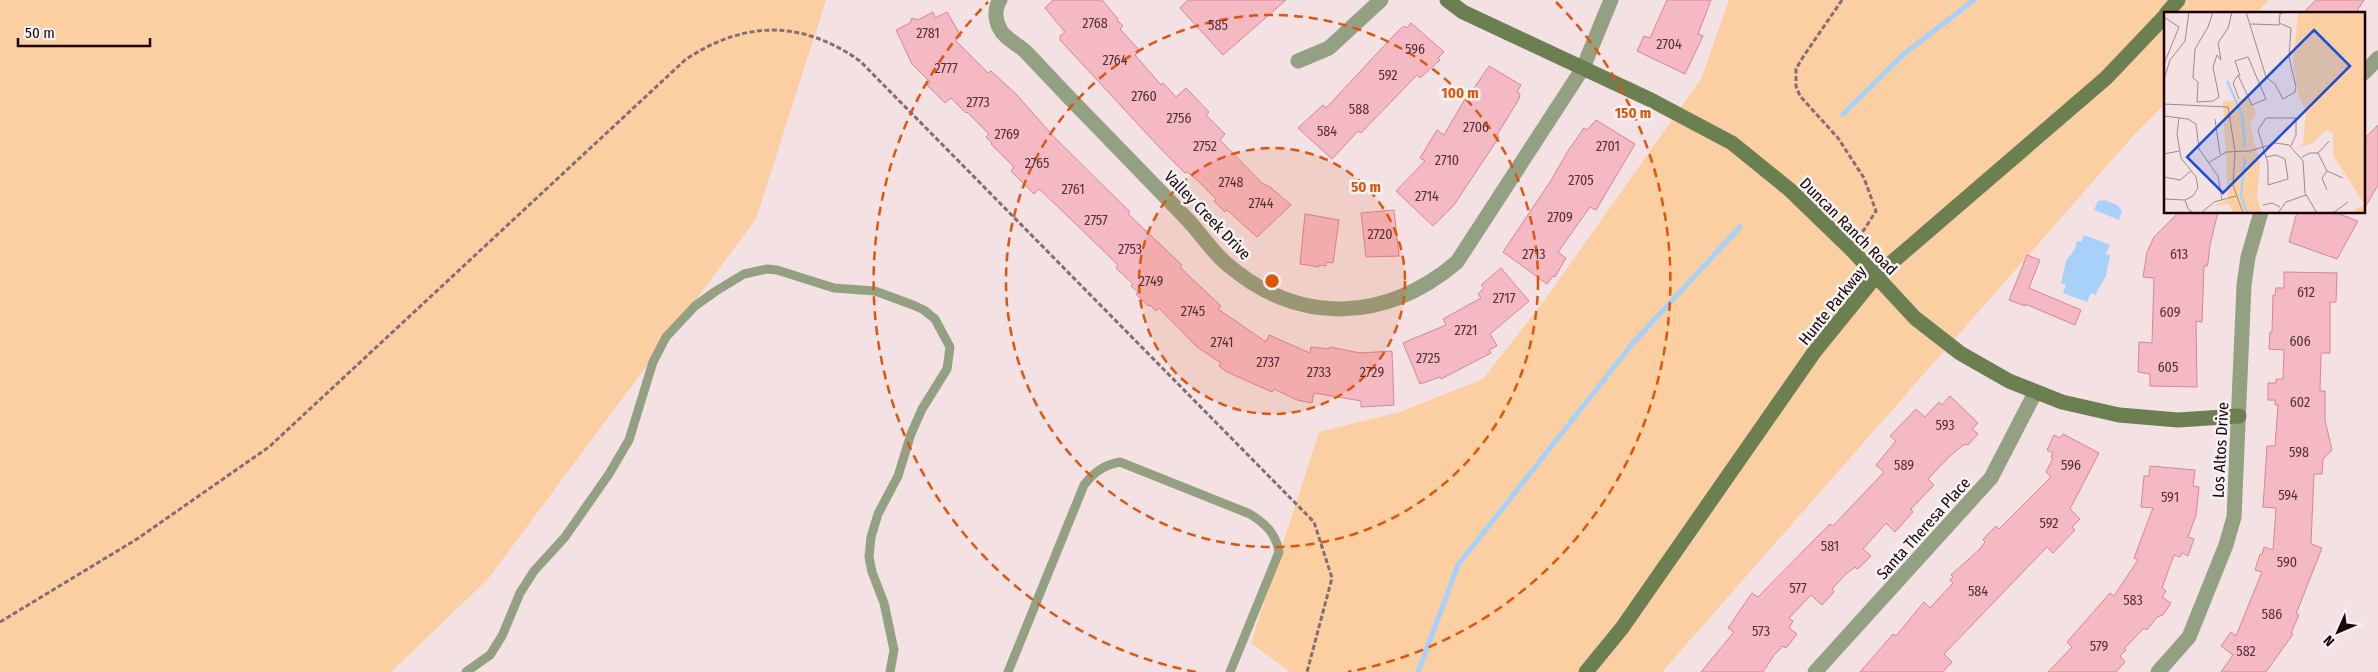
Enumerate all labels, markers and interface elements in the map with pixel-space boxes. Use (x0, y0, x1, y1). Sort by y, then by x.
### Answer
inset map (2164, 12, 2366, 214)
scale bar (18, 15, 150, 47)
house number: 2768 (1082, 15, 1108, 32)
house number: 585 (1208, 17, 1228, 34)
text: 50 m (25, 24, 55, 42)
house number: 2781 (916, 25, 940, 42)
house number: 2704 (1656, 36, 1682, 53)
house number: 596 (1405, 41, 1425, 58)
house number: 2764 (1102, 52, 1128, 69)
house number: 2777 (934, 60, 958, 77)
house number: 592 (1379, 67, 1397, 84)
text: 100 m (1441, 84, 1479, 102)
house number: 2760 (1131, 88, 1157, 105)
house number: 2773 (966, 94, 990, 111)
house number: 588 (1349, 101, 1369, 118)
text: 150 m (1615, 104, 1651, 122)
house number: 2756 (1167, 110, 1192, 127)
house number: 2706 (1463, 119, 1489, 136)
house number: 584 (1317, 123, 1337, 140)
house number: 2769 (995, 126, 1020, 143)
house number: 2752 (1193, 138, 1217, 155)
house number: 2701 (1596, 138, 1620, 155)
house number: 2710 (1435, 152, 1459, 169)
house number: 2765 (1025, 155, 1049, 172)
street label: Valley Creek Drive (1160, 167, 1255, 264)
house number: 2705 (1568, 172, 1594, 189)
house number: 2748 (1218, 174, 1244, 191)
street label: Duncan Ranch Road (1796, 174, 1901, 279)
text: 50 m (1351, 178, 1381, 196)
house number: 2761 (1061, 181, 1085, 198)
house number: 2714 (1415, 188, 1439, 205)
house number: 2744 (1249, 195, 1274, 212)
house number: 2709 (1547, 209, 1573, 226)
house number: 2757 (1084, 212, 1108, 229)
house number: 2720 (1367, 226, 1393, 243)
house number: 2753 (1118, 241, 1142, 258)
house number: 2713 (1522, 246, 1546, 263)
house number: 613 (2170, 246, 2188, 263)
street label: Hunte Parkway (1795, 261, 1871, 349)
centre of rings (1263, 272, 1281, 290)
house number: 2749 (1139, 273, 1163, 290)
house number: 612 (2297, 284, 2315, 301)
house number: 2717 (1493, 290, 1516, 307)
house number: 2745 (1181, 303, 1205, 320)
house number: 609 (2160, 304, 2181, 321)
house number: 2721 (1455, 322, 1477, 339)
house number: 606 (2289, 333, 2311, 350)
house number: 2741 (1211, 334, 1233, 351)
house number: 2725 (1416, 350, 1440, 367)
house number: 2737 (1256, 354, 1280, 371)
house number: 605 (2158, 359, 2178, 376)
house number: 2733 (1307, 364, 1331, 381)
house number: 2729 (1360, 364, 1384, 381)
house number: 602 (2290, 394, 2310, 411)
street label: Los Altos Drive (2208, 401, 2233, 499)
house number: 593 (1935, 417, 1955, 434)
house number: 598 (2289, 444, 2309, 461)
house number: 589 (1894, 457, 1914, 474)
house number: 596 (2061, 457, 2081, 474)
street label: Santa Theresa Place (1873, 473, 1974, 583)
house number: 594 (2278, 487, 2298, 504)
house number: 591 (2161, 489, 2179, 506)
house number: 592 (2040, 515, 2058, 532)
house number: 581 (1821, 538, 1839, 555)
house number: 590 (2277, 554, 2297, 571)
house number: 577 (1789, 580, 1807, 597)
house number: 584 (1968, 583, 1988, 600)
house number: 583 (2123, 592, 2143, 609)
house number: 586 (2262, 606, 2282, 623)
north arrow (2313, 607, 2363, 657)
house number: 573 (1752, 623, 1770, 640)
text: N (2320, 632, 2338, 650)
house number: 579 (2090, 638, 2108, 655)
house number: 582 (2236, 643, 2256, 660)

